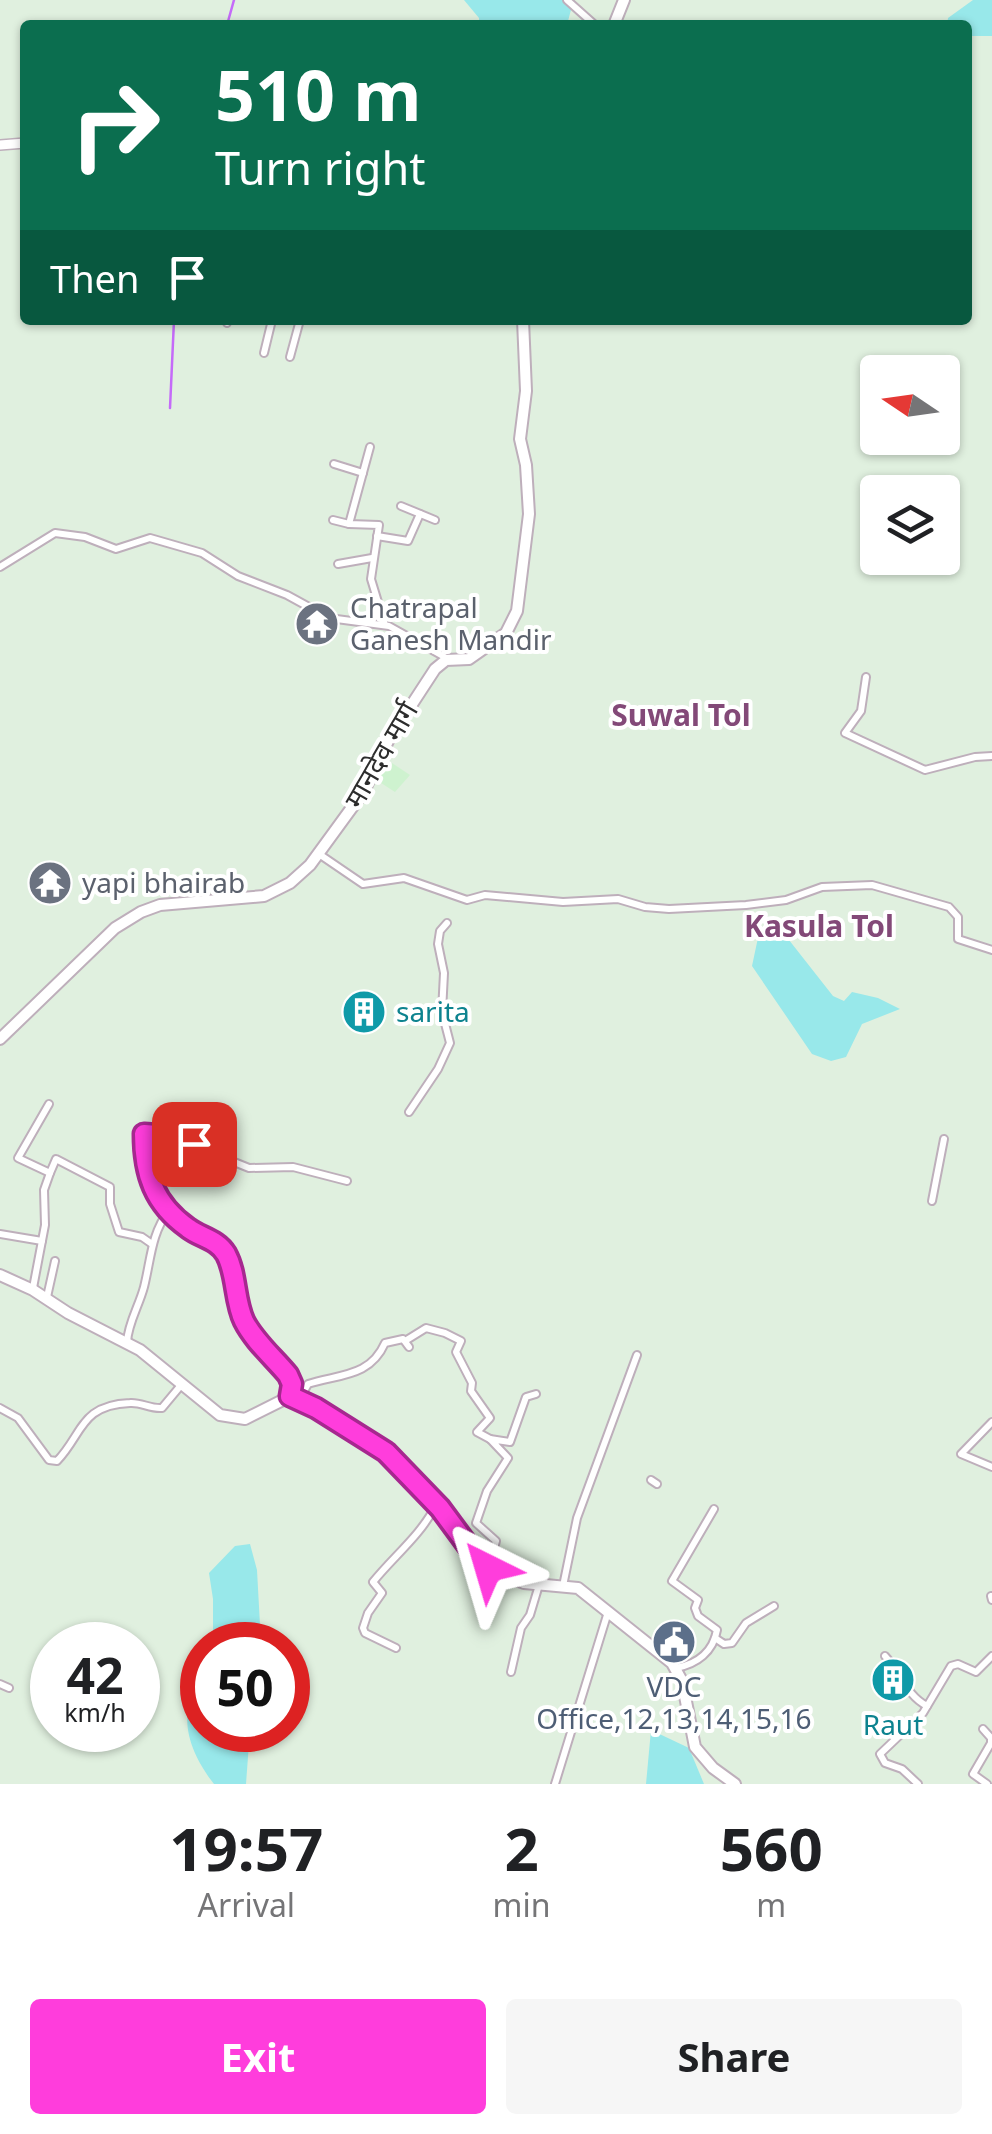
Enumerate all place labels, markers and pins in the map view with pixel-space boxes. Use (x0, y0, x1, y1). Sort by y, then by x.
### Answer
place label: Chatrapal Ganesh Mandir (350, 588, 552, 658)
temple icon: Chatrapal Ganesh Mandir (294, 601, 340, 647)
temple icon: yapi bhairab (27, 860, 73, 906)
place label: yapi bhairab (82, 863, 245, 901)
building icon: sarita (341, 989, 387, 1035)
place label: sarita (396, 992, 470, 1030)
pin (152, 1102, 237, 1187)
public building icon: VDC Office,12,13,14,15,16 (651, 1619, 697, 1665)
building icon: Raut (870, 1657, 916, 1703)
place label: VDC Office,12,13,14,15,16 (536, 1667, 812, 1737)
place label: Raut (863, 1705, 923, 1743)

